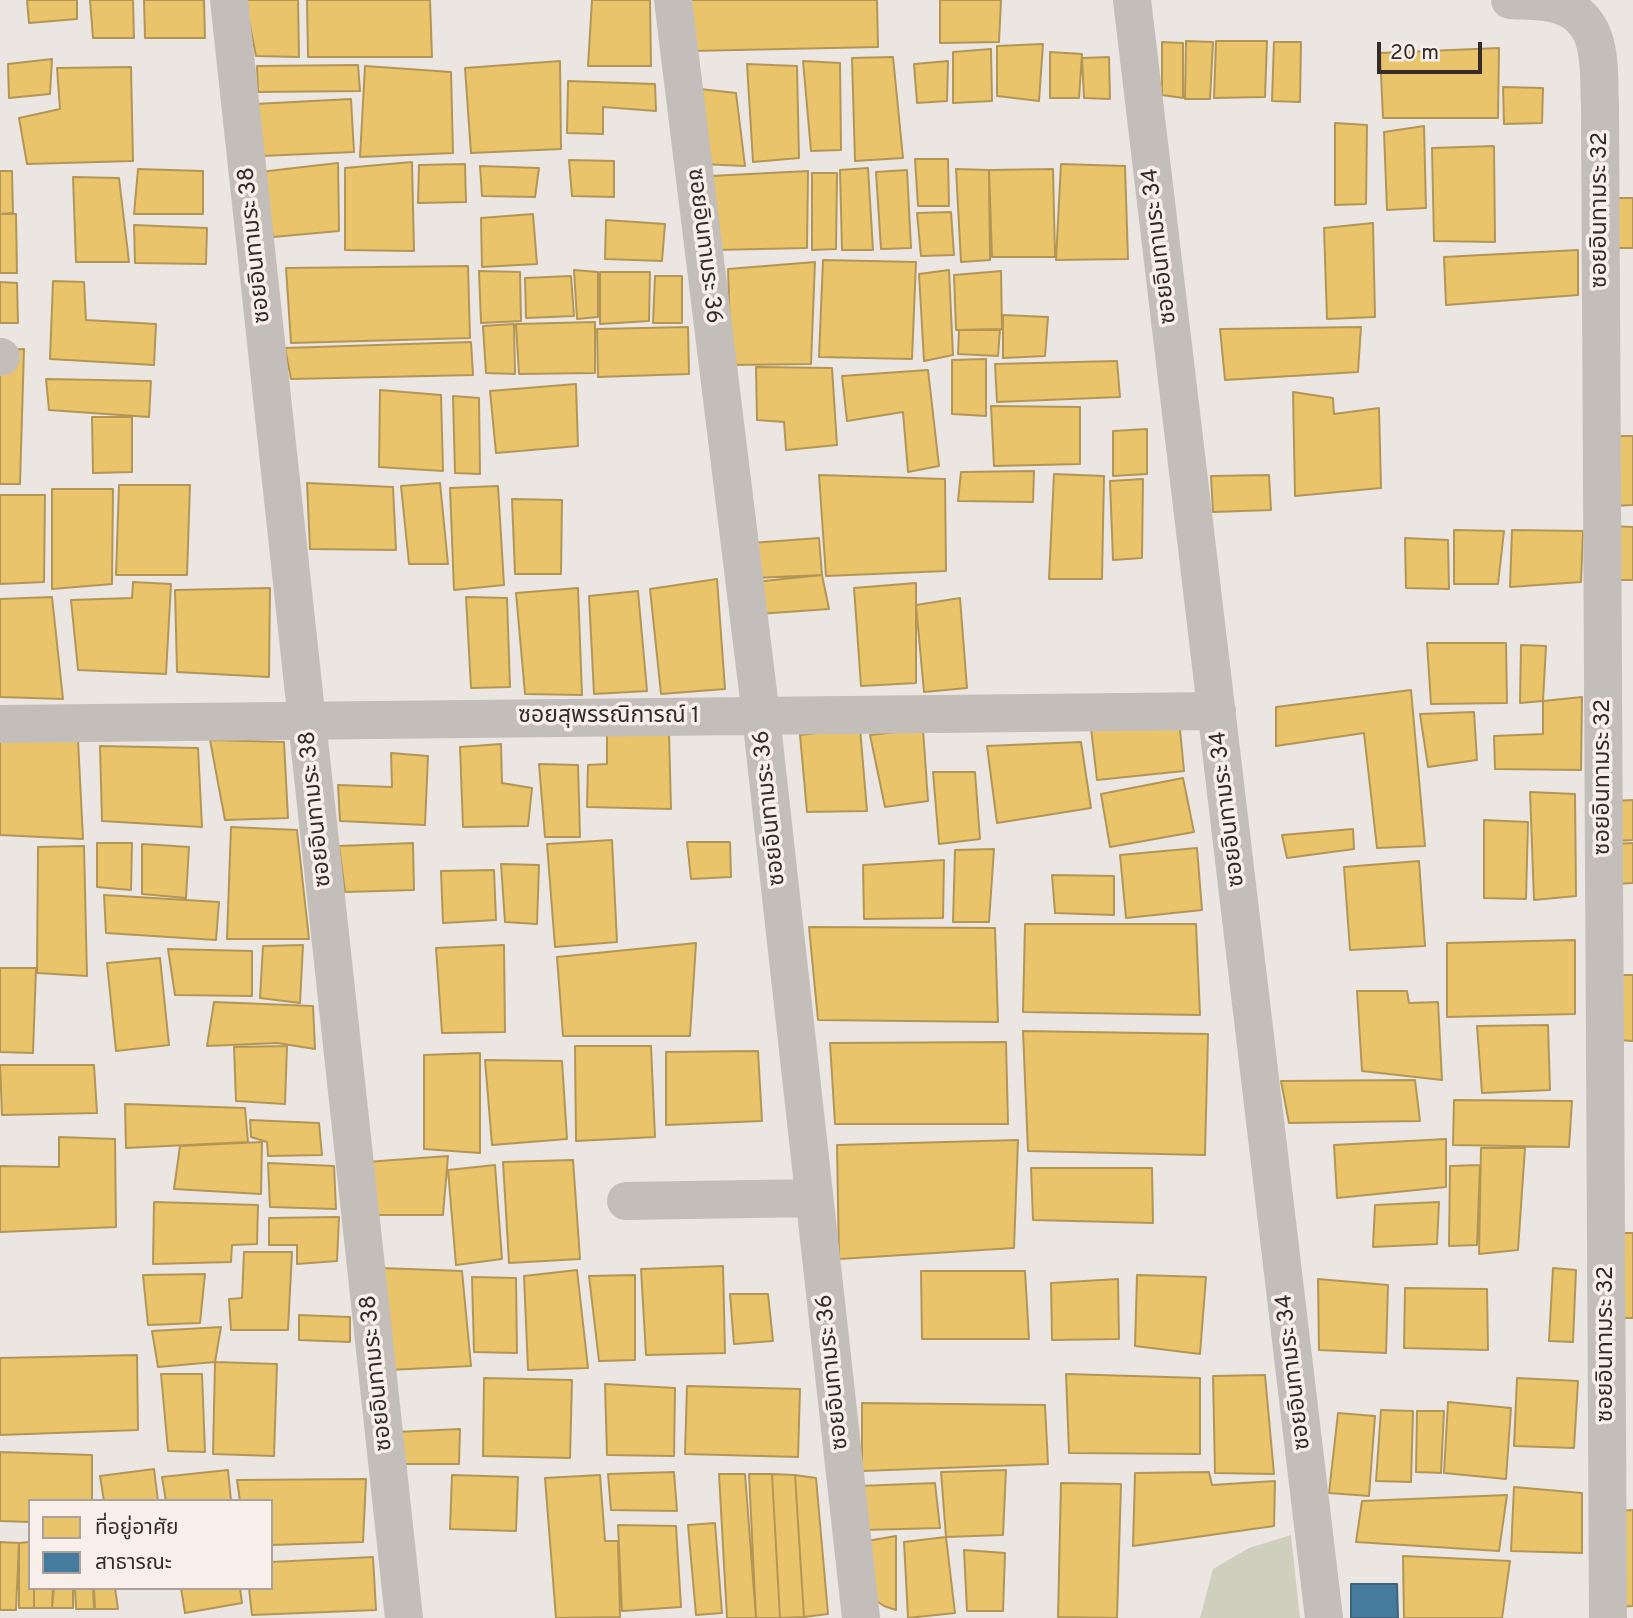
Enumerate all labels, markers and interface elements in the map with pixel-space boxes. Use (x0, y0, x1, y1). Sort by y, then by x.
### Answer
scale bar (1381, 28, 1486, 72)
text: 20 m (1390, 40, 1439, 67)
street label: ซอยอินทามระ 32 (1587, 132, 1615, 288)
street label: ซอยอินทามระ 38 (234, 166, 278, 324)
street label: ซอยอินทามระ 34 (1138, 166, 1184, 326)
street label: ซอยอินทามระ 36 (680, 167, 726, 325)
street label: ซอยอินทามระ 32 (1590, 699, 1618, 855)
street label: ซอยสุพรรณิการณ์ 1 (518, 703, 700, 731)
street label: ซอยอินทามระ 36 (749, 729, 793, 887)
street label: ซอยอินทามระ 34 (1206, 729, 1252, 889)
street label: ซอยอินทามระ 38 (295, 730, 339, 888)
street label: ซอยอินทามระ 32 (1593, 1266, 1621, 1422)
street label: ซอยอินทามระ 34 (1272, 1292, 1318, 1452)
street label: ซอยอินทามระ 36 (812, 1293, 856, 1451)
street label: ซอยอินทามระ 38 (356, 1294, 400, 1452)
legend (28, 1499, 273, 1590)
text: ที่อยู่อาศัย (95, 1515, 179, 1542)
text: สาธารณะ (95, 1550, 172, 1577)

